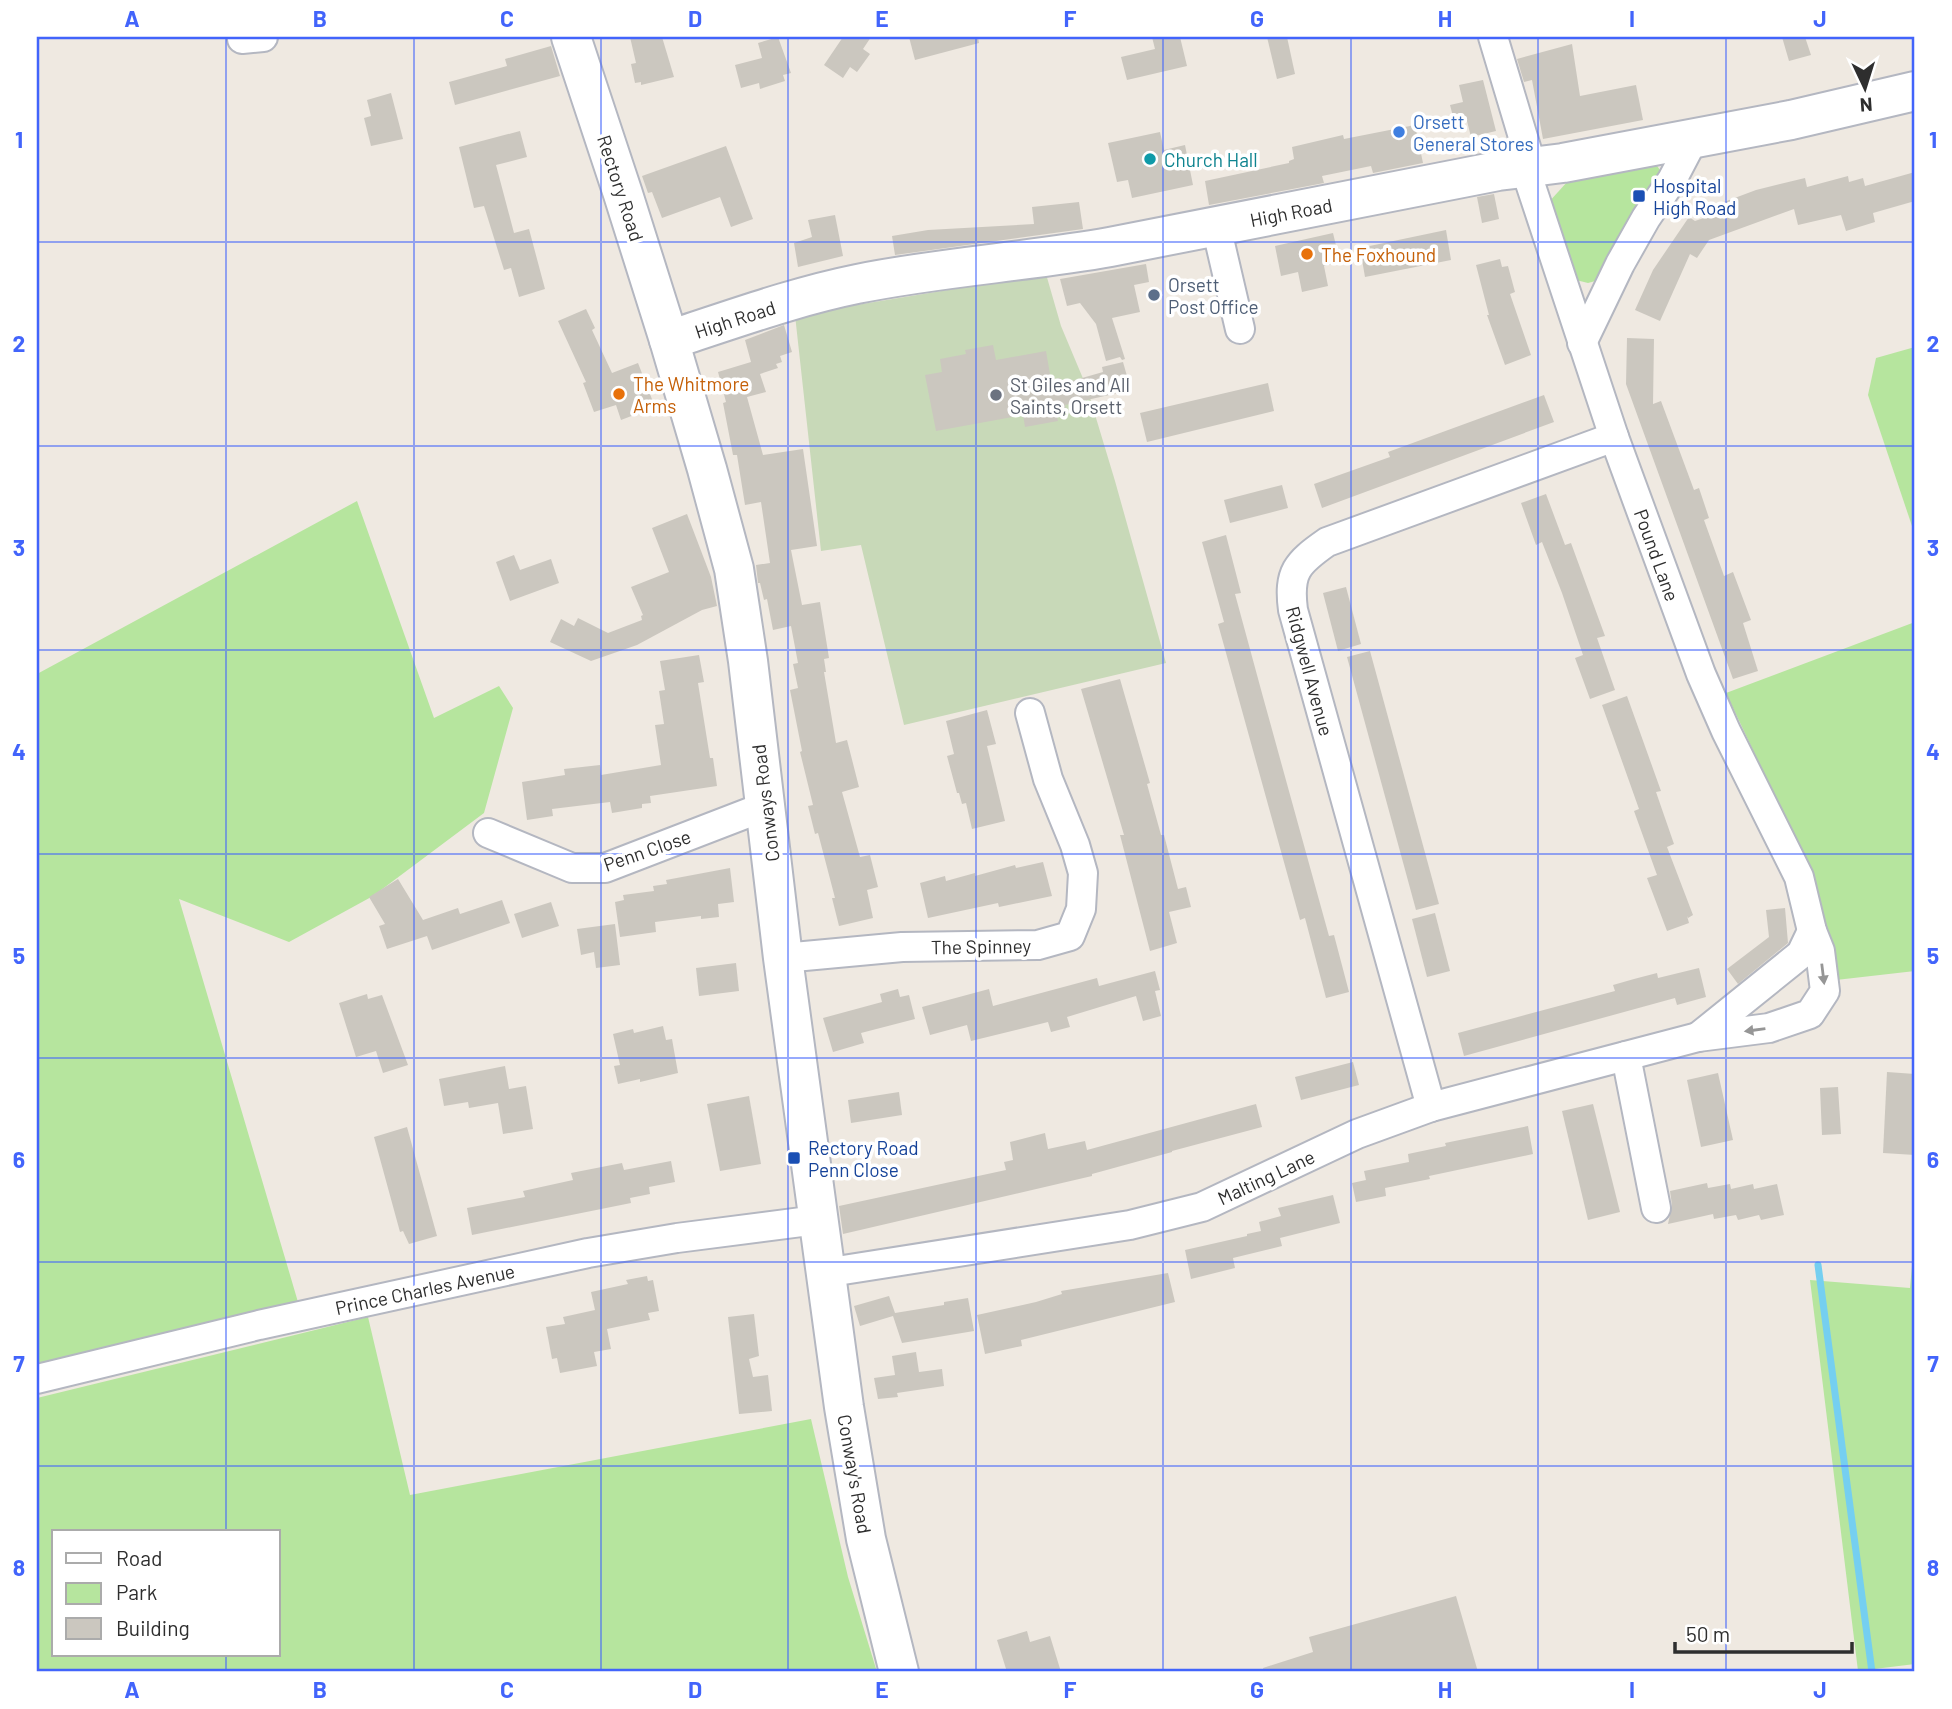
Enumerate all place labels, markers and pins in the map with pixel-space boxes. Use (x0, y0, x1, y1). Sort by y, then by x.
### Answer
place label: Orsett General Stores (1413, 110, 1534, 155)
marker: Orsett General Stores (1391, 124, 1407, 140)
place label: Church Hall (1164, 148, 1258, 171)
marker: Church Hall (1142, 151, 1158, 167)
place label: Hospital High Road (1653, 174, 1737, 219)
marker: Hospital High Road (1631, 188, 1647, 204)
place label: The Foxhound (1321, 243, 1436, 266)
marker: The Foxhound (1299, 246, 1315, 262)
place label: Orsett Post Office (1168, 273, 1259, 318)
marker: Orsett Post Office (1146, 287, 1162, 303)
place label: The Whitmore Arms (633, 372, 749, 417)
place label: St Giles and All Saints, Orsett (1010, 373, 1130, 418)
marker: The Whitmore Arms (611, 386, 627, 402)
marker: St Giles and All Saints, Orsett (988, 387, 1004, 403)
place label: Rectory Road Penn Close (808, 1136, 919, 1181)
marker: Rectory Road Penn Close (786, 1150, 802, 1166)

